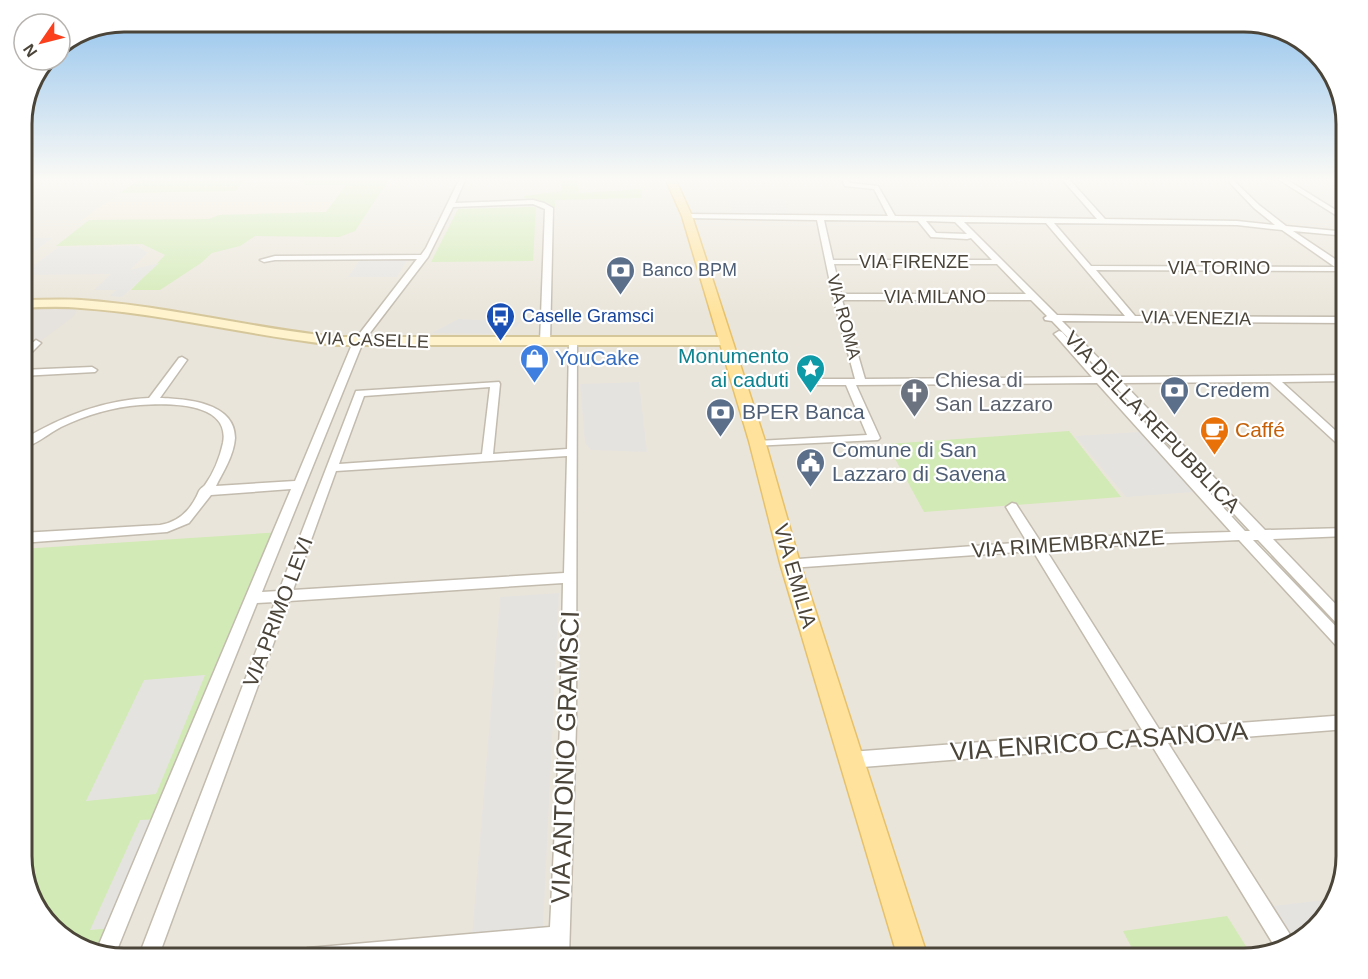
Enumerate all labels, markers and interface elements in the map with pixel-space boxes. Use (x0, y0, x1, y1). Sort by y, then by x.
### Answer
north arrow (12, 12, 72, 72)
text: N (20, 41, 40, 60)
street label: VIA FIRENZE (859, 252, 969, 272)
bank icon: Banco BPM (605, 254, 637, 296)
street label: VIA TORINO (1168, 258, 1270, 278)
place label: Banco BPM (642, 260, 737, 280)
street label: VIA ROMA (823, 272, 865, 362)
street label: VIA MILANO (884, 287, 986, 307)
bus stop icon: Caselle Gramsci (485, 300, 517, 342)
place label: Caselle Gramsci (522, 306, 654, 326)
street label: VIA VENEZIA (1141, 307, 1251, 329)
street label: VIA DELLA REPUBBLICA (1060, 326, 1245, 517)
street label: VIA CASELLE (315, 328, 429, 352)
shop icon: YouCake (518, 342, 550, 384)
place label: Monumento ai caduti (678, 344, 789, 391)
place label: YouCake (555, 346, 639, 369)
place icon: Monumento ai caduti (794, 352, 826, 394)
place label: Chiesa di San Lazzaro (935, 368, 1053, 415)
bank icon: Credem (1158, 374, 1190, 416)
church icon: Chiesa di San Lazzaro (898, 376, 930, 418)
place label: Credem (1195, 378, 1270, 401)
bank icon: BPER Banca (705, 396, 737, 438)
place label: BPER Banca (742, 400, 865, 423)
cafe icon: Caffé (1198, 414, 1230, 456)
place label: Caffé (1235, 418, 1285, 441)
place label: Comune di San Lazzaro di Savena (832, 438, 1006, 485)
public building icon: Comune di San Lazzaro di Savena (795, 446, 827, 488)
street label: VIA EMILIA (770, 521, 821, 631)
street label: VIA RIMEMBRANZE (971, 525, 1165, 562)
street label: VIA PRIMO LEVI (238, 534, 317, 690)
street label: VIA ANTONIO GRAMSCI (545, 610, 585, 904)
street label: VIA ENRICO CASANOVA (949, 716, 1250, 766)

